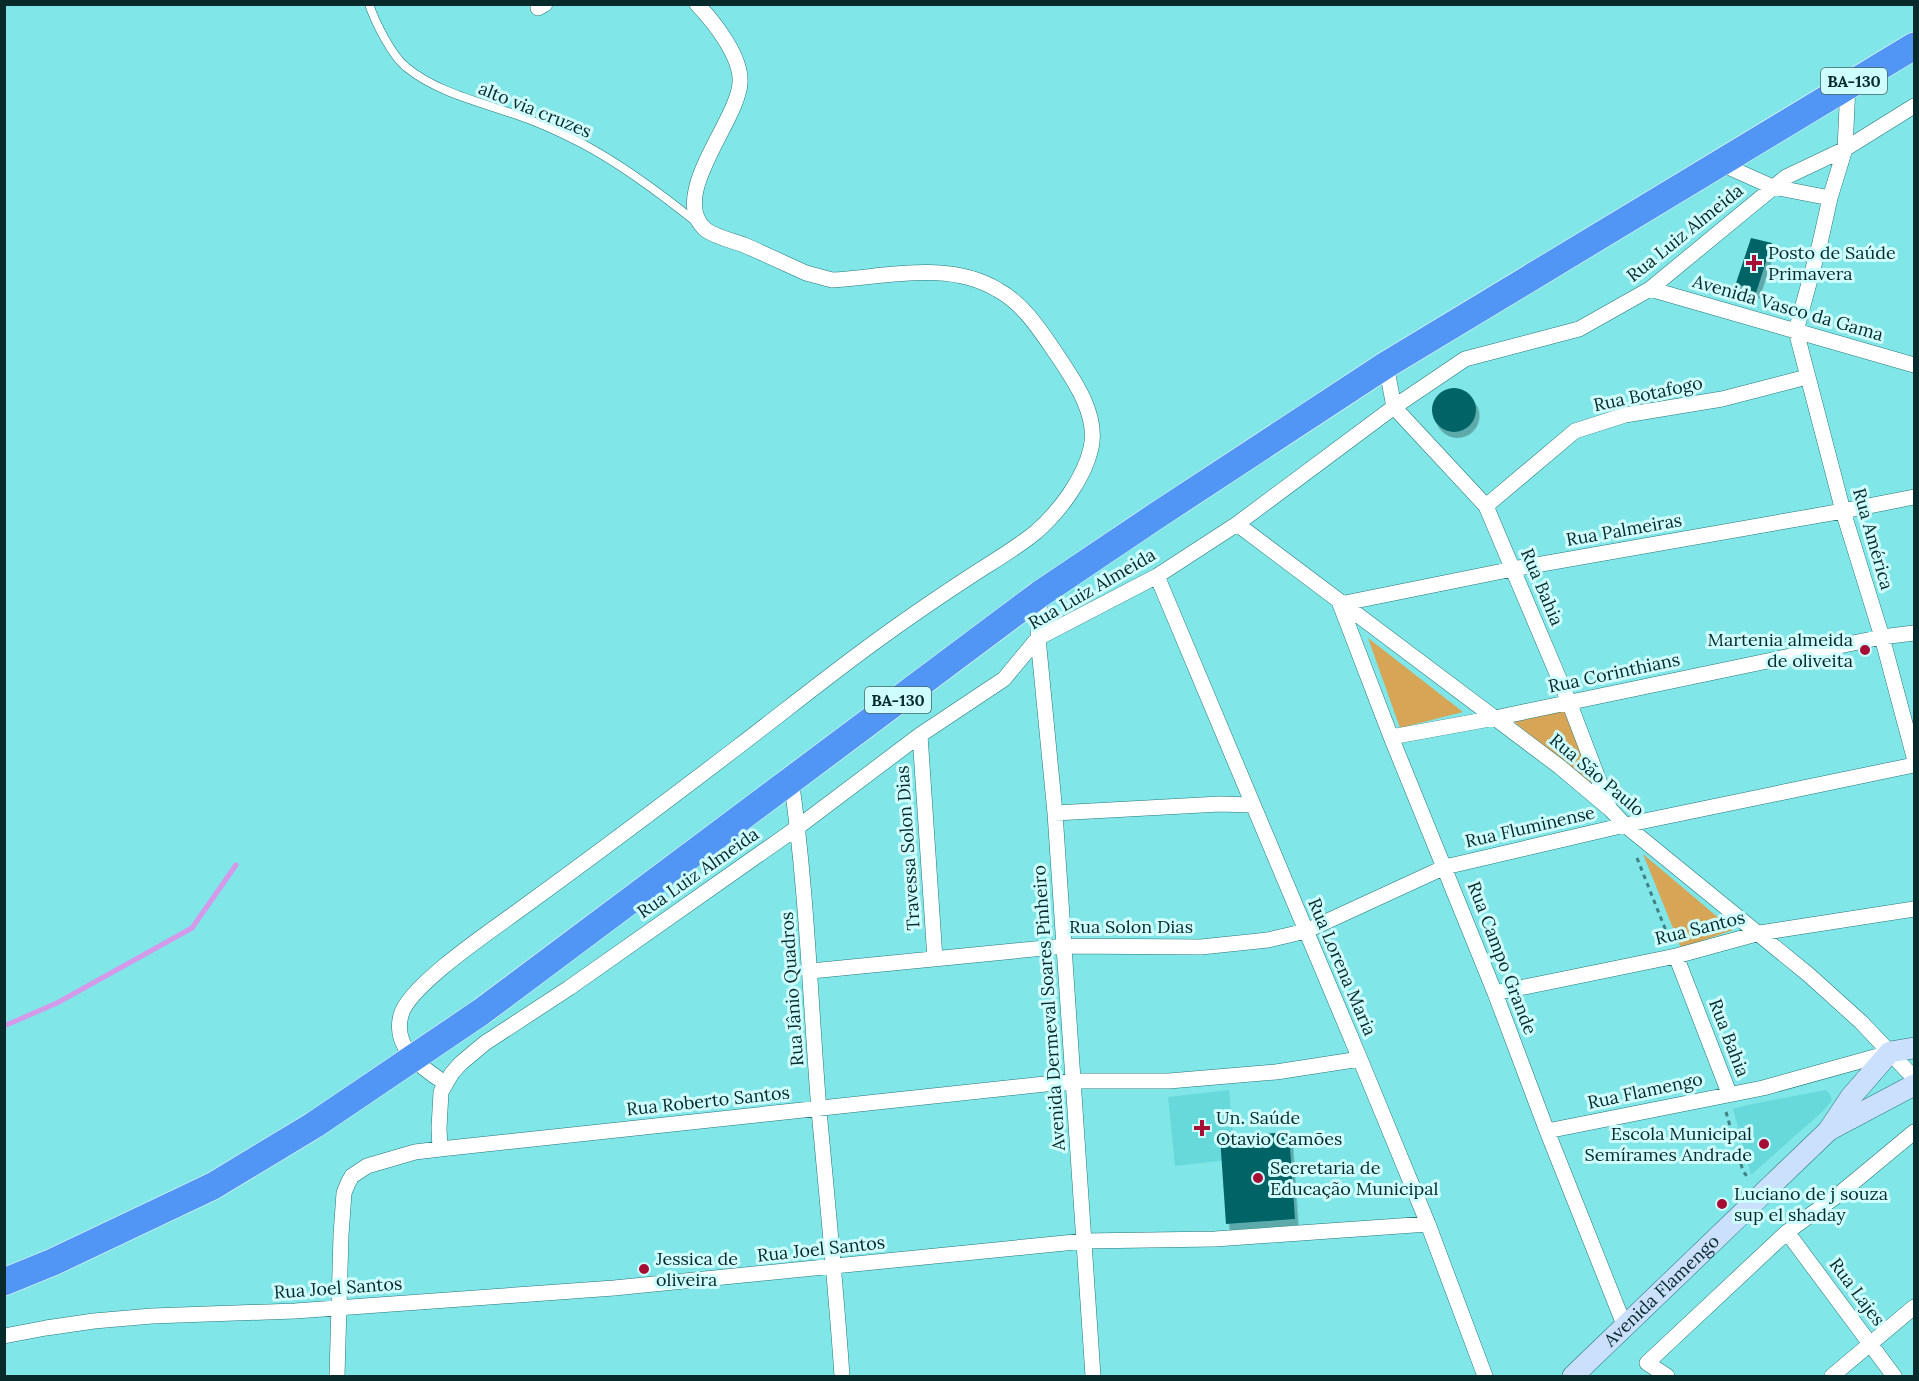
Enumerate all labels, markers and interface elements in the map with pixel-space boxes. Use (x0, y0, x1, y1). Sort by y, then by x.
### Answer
road number: BA-130 (1821, 68, 1887, 94)
street label: alto via cruzes (475, 76, 595, 143)
street label: Rua Luiz Almeida (1622, 179, 1748, 287)
place label: Posto de Saúde Primavera (1768, 241, 1896, 285)
marker: Posto de Saúde Primavera (1745, 254, 1763, 272)
street label: Avenida Vasco da Gama (1689, 269, 1886, 346)
street label: Rua Botafogo (1591, 371, 1705, 416)
street label: Rua América (1848, 485, 1899, 592)
street label: Rua Palmeiras (1564, 508, 1684, 551)
street label: Rua Luiz Almeida (1024, 543, 1160, 634)
street label: Rua Bahia (1516, 545, 1569, 629)
place label: Martenia almeida de oliveita (1707, 628, 1853, 672)
marker: Martenia almeida de oliveita (1858, 643, 1872, 657)
street label: Rua Corinthians (1546, 647, 1682, 698)
road number: BA-130 (865, 687, 931, 713)
street label: Rua São Paulo (1545, 728, 1650, 821)
street label: Travessa Solon Dias (890, 765, 925, 931)
street label: Rua Fluminense (1463, 800, 1597, 853)
street label: Rua Luiz Almeida (632, 822, 763, 923)
street label: Avenida Dermeval Soares Pinheiro (1027, 864, 1070, 1153)
street label: Rua Campo Grande (1463, 878, 1542, 1038)
street label: Rua Lorena Maria (1303, 894, 1382, 1039)
street label: Rua Santos (1652, 905, 1747, 950)
street label: Rua Jânio Quadros (775, 911, 808, 1067)
street label: Rua Solon Dias (1069, 915, 1193, 938)
street label: Rua Bahia (1704, 996, 1755, 1080)
street label: Rua Flamengo (1585, 1067, 1705, 1114)
street label: Rua Roberto Santos (625, 1080, 791, 1121)
place label: Un. Saúde Otavio Camões (1216, 1106, 1342, 1150)
marker: Un. Saúde Otavio Camões (1193, 1119, 1211, 1137)
place label: Escola Municipal Semírames Andrade (1585, 1122, 1752, 1166)
marker: Escola Municipal Semírames Andrade (1757, 1137, 1771, 1151)
place label: Secretaria de Educação Municipal (1270, 1156, 1439, 1200)
marker: Secretaria de Educação Municipal (1251, 1171, 1265, 1185)
place label: Luciano de j souza sup el shaday (1734, 1182, 1888, 1226)
marker: Luciano de j souza sup el shaday (1715, 1197, 1729, 1211)
street label: Rua Joel Santos (756, 1230, 886, 1267)
street label: Avenida Flamengo (1598, 1230, 1724, 1352)
place label: Jessica de oliveira (655, 1247, 738, 1291)
street label: Rua Lajes (1824, 1253, 1890, 1330)
marker: Jessica de oliveira (637, 1262, 651, 1276)
street label: Rua Joel Santos (273, 1272, 403, 1303)

